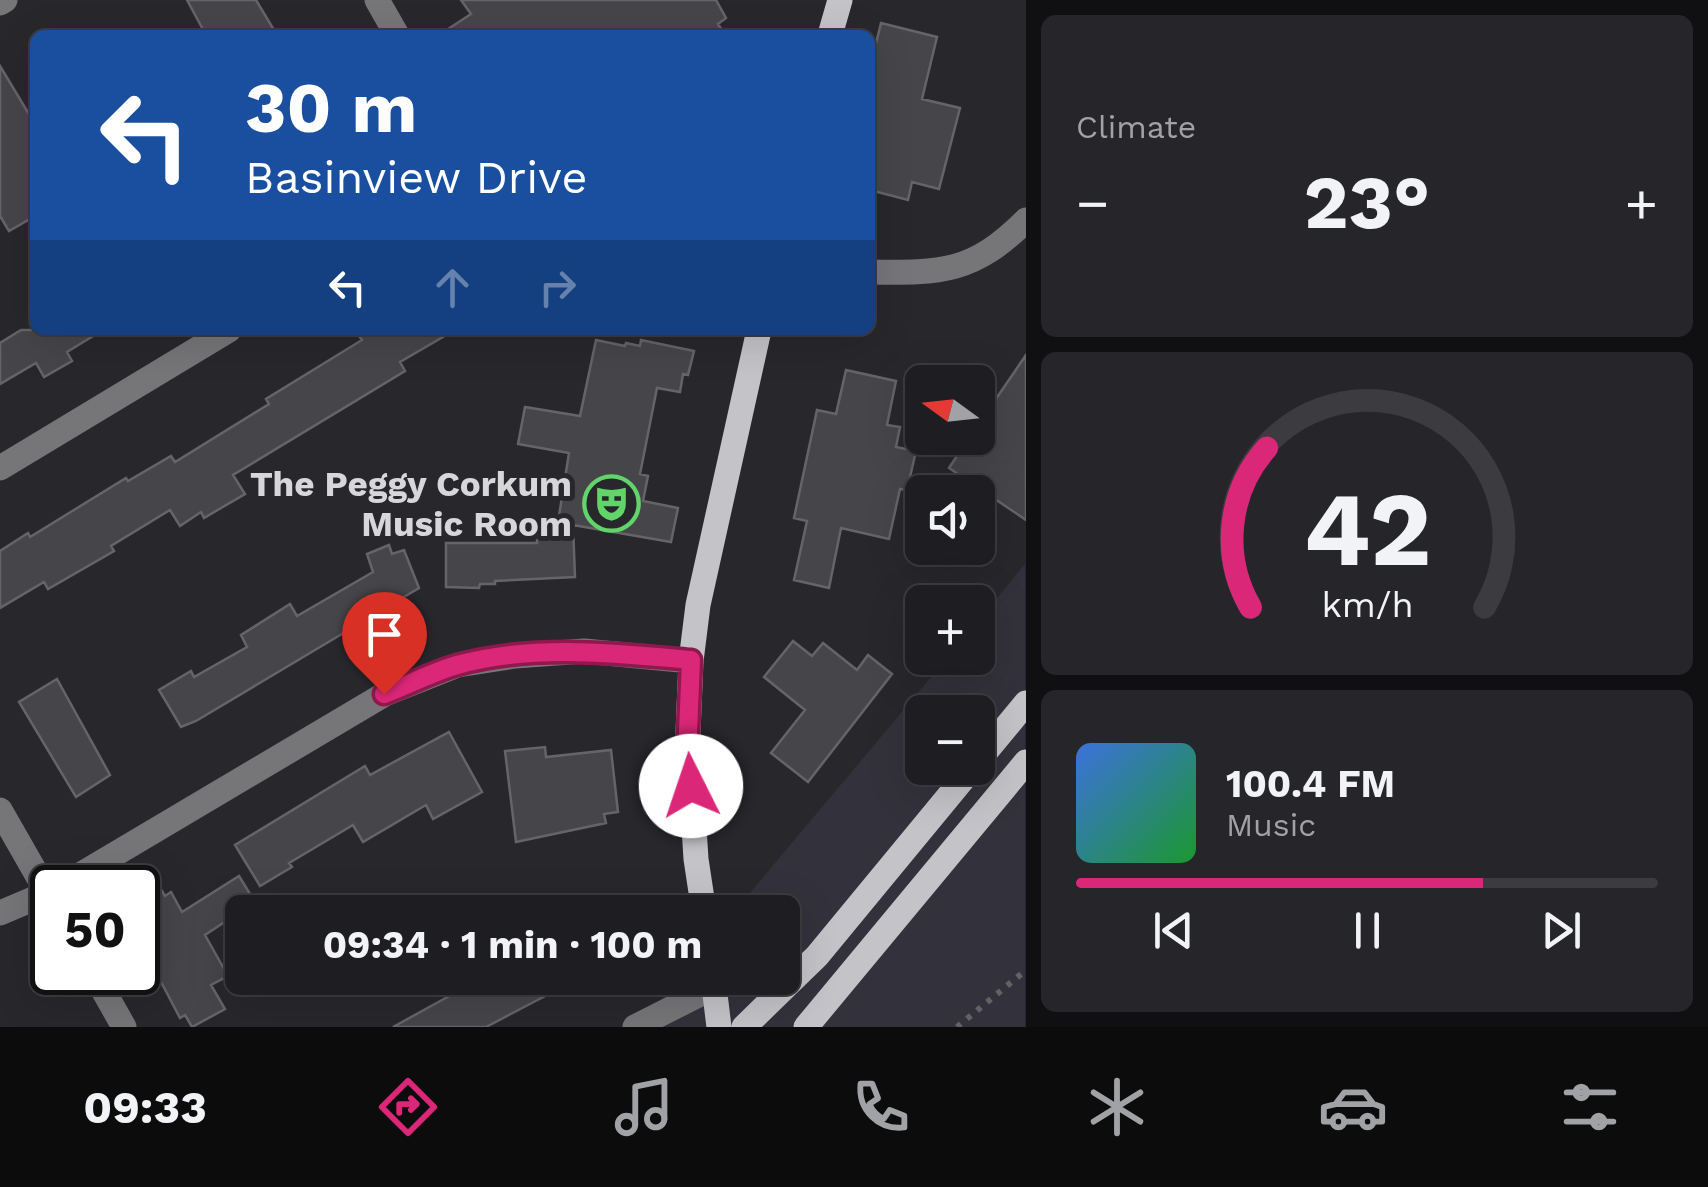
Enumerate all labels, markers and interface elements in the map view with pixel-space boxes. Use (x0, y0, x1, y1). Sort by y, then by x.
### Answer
text: 30 m (245, 67, 417, 149)
icon: left (80, 70, 210, 200)
text: Climate (1076, 108, 1196, 146)
text: Basinview Drive (245, 151, 588, 204)
text: 23° (1304, 158, 1430, 246)
text: − (1076, 171, 1109, 235)
text: + (1625, 171, 1658, 235)
icon: left (320, 260, 375, 315)
icon: ahead (425, 260, 480, 315)
icon: right (530, 260, 585, 315)
north arrow (905, 365, 995, 455)
map controls (905, 365, 995, 785)
place label: The Peggy Corkum Music Room (250, 463, 572, 545)
text: 42 (1303, 468, 1431, 590)
theatre icon: The Peggy Corkum Music Room (581, 474, 641, 534)
button: sound (905, 475, 995, 565)
text: km/h (1321, 584, 1413, 626)
button: + (905, 585, 995, 675)
pin (342, 592, 427, 695)
icon: arrive (357, 607, 412, 662)
button: − (905, 695, 995, 785)
position arrow (639, 734, 743, 838)
text: 100.4 FM (1226, 762, 1395, 806)
text: Music (1226, 806, 1316, 844)
speed limit sign: 50 (30, 865, 160, 995)
icon: previous (1146, 903, 1201, 958)
icon: pause (1340, 903, 1395, 958)
icon: next (1534, 903, 1589, 958)
text: 09:34 · 1 min · 100 m (323, 923, 702, 967)
icon: directions (373, 1072, 443, 1142)
icon: music (609, 1072, 679, 1142)
icon: phone (846, 1072, 916, 1142)
icon: climate (1082, 1072, 1152, 1142)
icon: car (1318, 1072, 1388, 1142)
icon: filters (1555, 1072, 1625, 1142)
text: 09:33 (83, 1081, 207, 1134)

